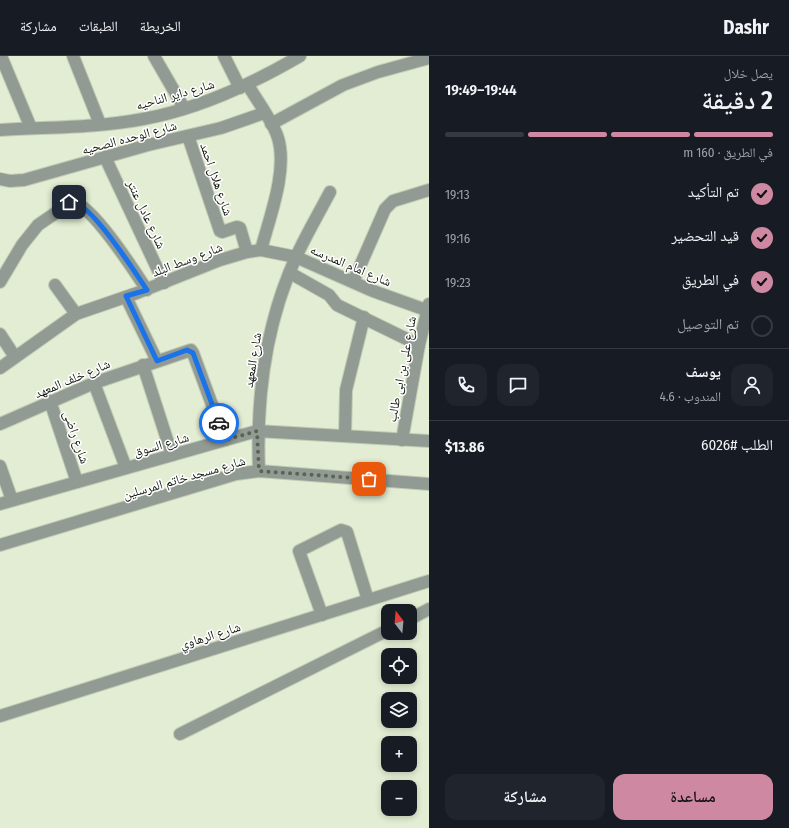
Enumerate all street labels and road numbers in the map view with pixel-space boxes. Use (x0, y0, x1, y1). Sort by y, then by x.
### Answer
street label: شارع داير الناحيه (134, 76, 217, 115)
street label: شارع الوحده الصحيه (80, 118, 179, 159)
street label: شارع هلال احمد (195, 141, 236, 218)
street label: شارع عادل عنتر (122, 177, 169, 252)
street label: شارع وسط البلد (150, 239, 225, 282)
street label: شارع امام المدرسه (307, 242, 393, 291)
street label: شارع على بن ابى طالب (384, 315, 421, 424)
street label: شارع المعهد (241, 332, 266, 389)
street label: شارع خلف المعهد (32, 356, 113, 403)
street label: شارع راضى (59, 409, 93, 466)
street label: شارع السوق (132, 429, 191, 461)
street label: شارع مسجد خاتم المرسلين (121, 453, 248, 504)
street label: شارع الرهاوي (178, 619, 243, 655)

